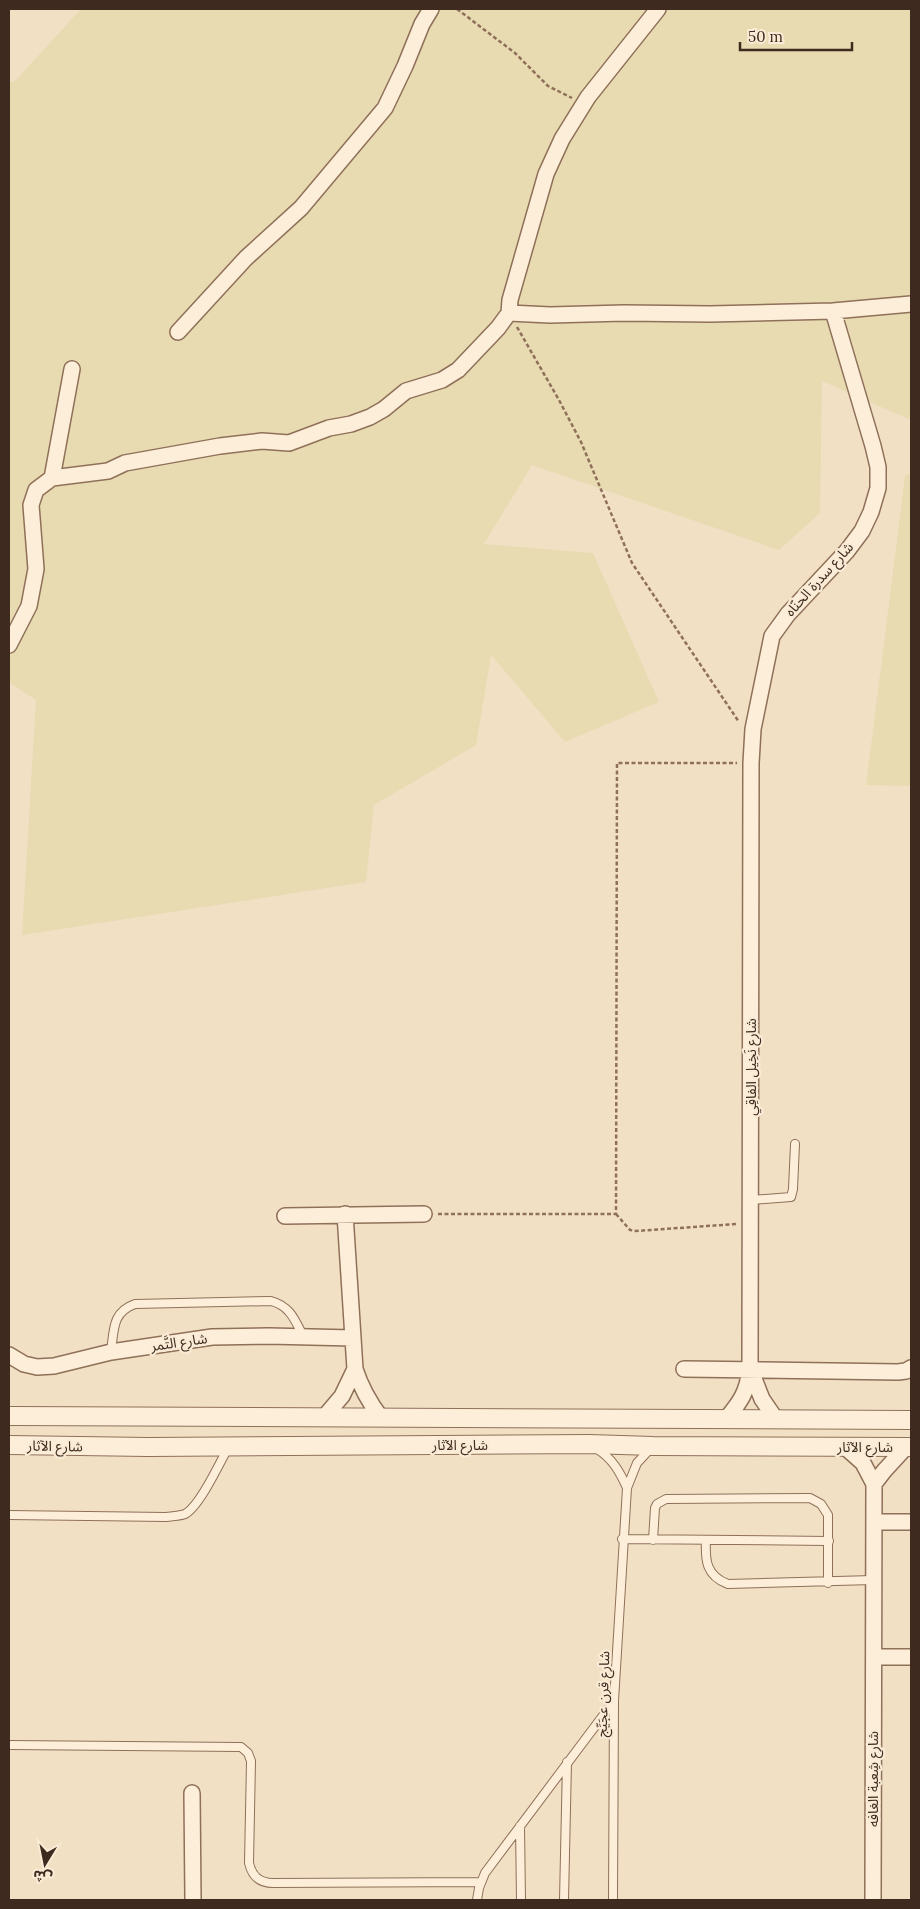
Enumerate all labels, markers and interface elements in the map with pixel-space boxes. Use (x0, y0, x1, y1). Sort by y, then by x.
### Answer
scale bar (740, 20, 852, 52)
text: 50 m (748, 27, 783, 46)
street label: شارع سدرة الحنّاه (781, 538, 859, 621)
street label: شارع نَخِيل الفاقِي (742, 1018, 762, 1116)
street label: شارع التَّمر (149, 1329, 209, 1357)
street label: شارع الآثار (26, 1436, 83, 1457)
street label: شارع الآثار (431, 1436, 488, 1456)
street label: شارع الآثار (836, 1438, 893, 1458)
street label: شارع قرن عجَيِّج (592, 1651, 616, 1738)
street label: شارع شِعبة الغافه (864, 1731, 884, 1827)
north arrow (20, 1839, 70, 1889)
text: ش (32, 1866, 54, 1887)

